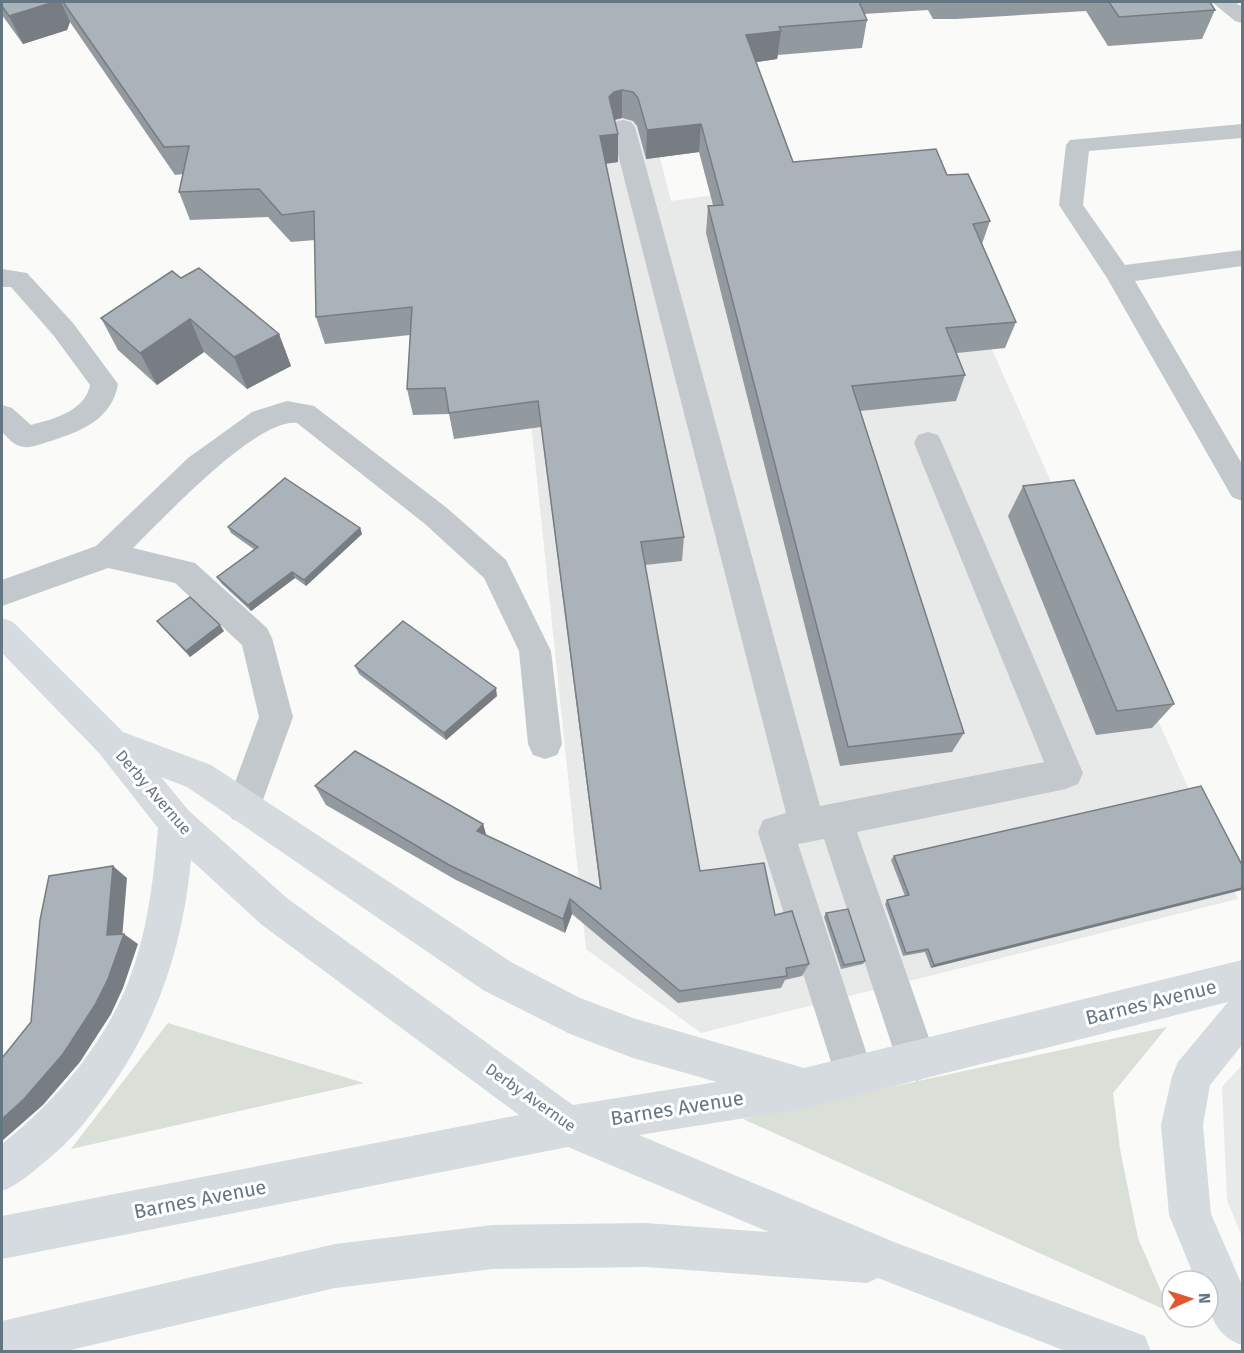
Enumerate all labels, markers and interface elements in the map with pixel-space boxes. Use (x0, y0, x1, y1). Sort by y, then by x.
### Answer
street label: Derby Avernue (112, 746, 196, 839)
street label: Barnes Avenue (1083, 974, 1219, 1030)
street label: Derby Avernue (482, 1059, 580, 1136)
street label: Barnes Avenue (609, 1086, 745, 1130)
street label: Barnes Avenue (132, 1174, 268, 1224)
north arrow (1160, 1269, 1220, 1329)
text: N (1195, 1292, 1214, 1304)

